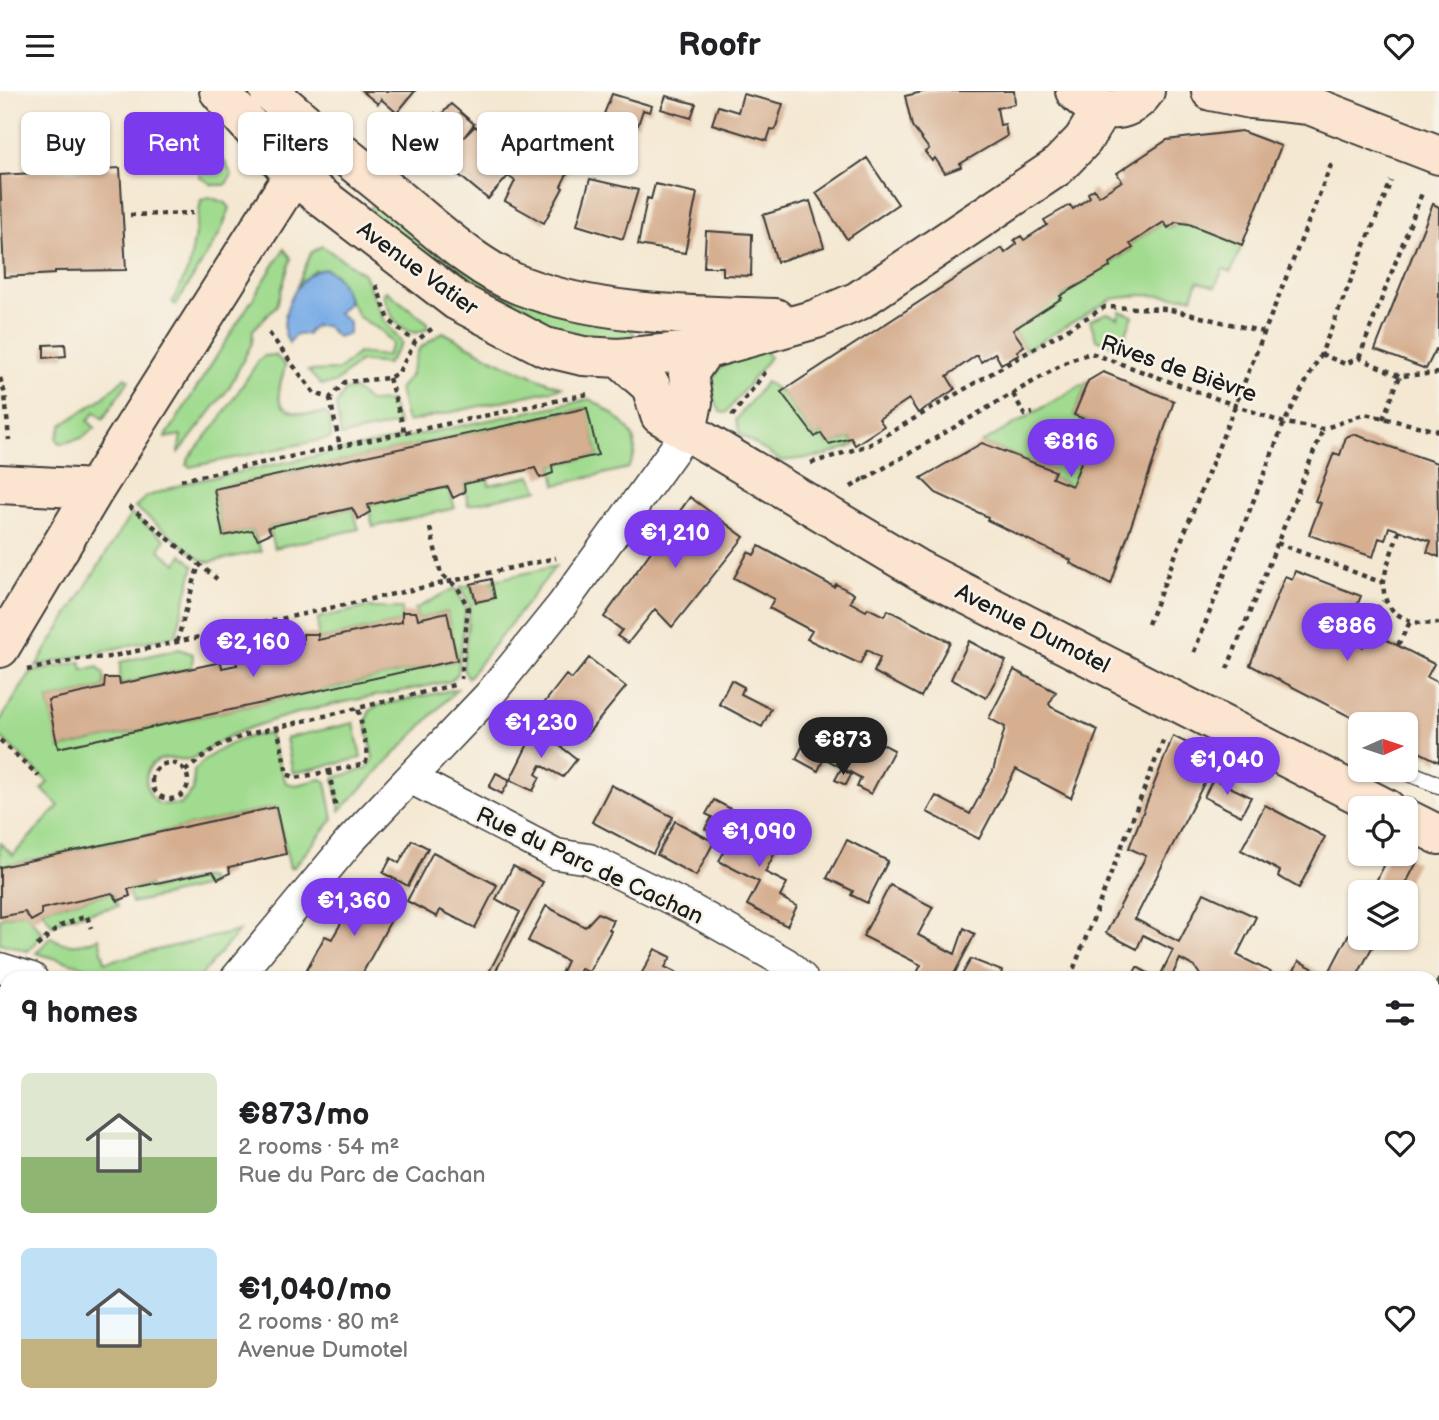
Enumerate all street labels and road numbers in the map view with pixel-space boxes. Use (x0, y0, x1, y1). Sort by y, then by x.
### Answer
street label: Avenue Vatier (352, 216, 484, 322)
street label: Rives de Bièvre (1097, 329, 1260, 409)
street label: Avenue Dumotel (950, 578, 1115, 680)
street label: Rue du Parc de Cachan (472, 801, 708, 931)

